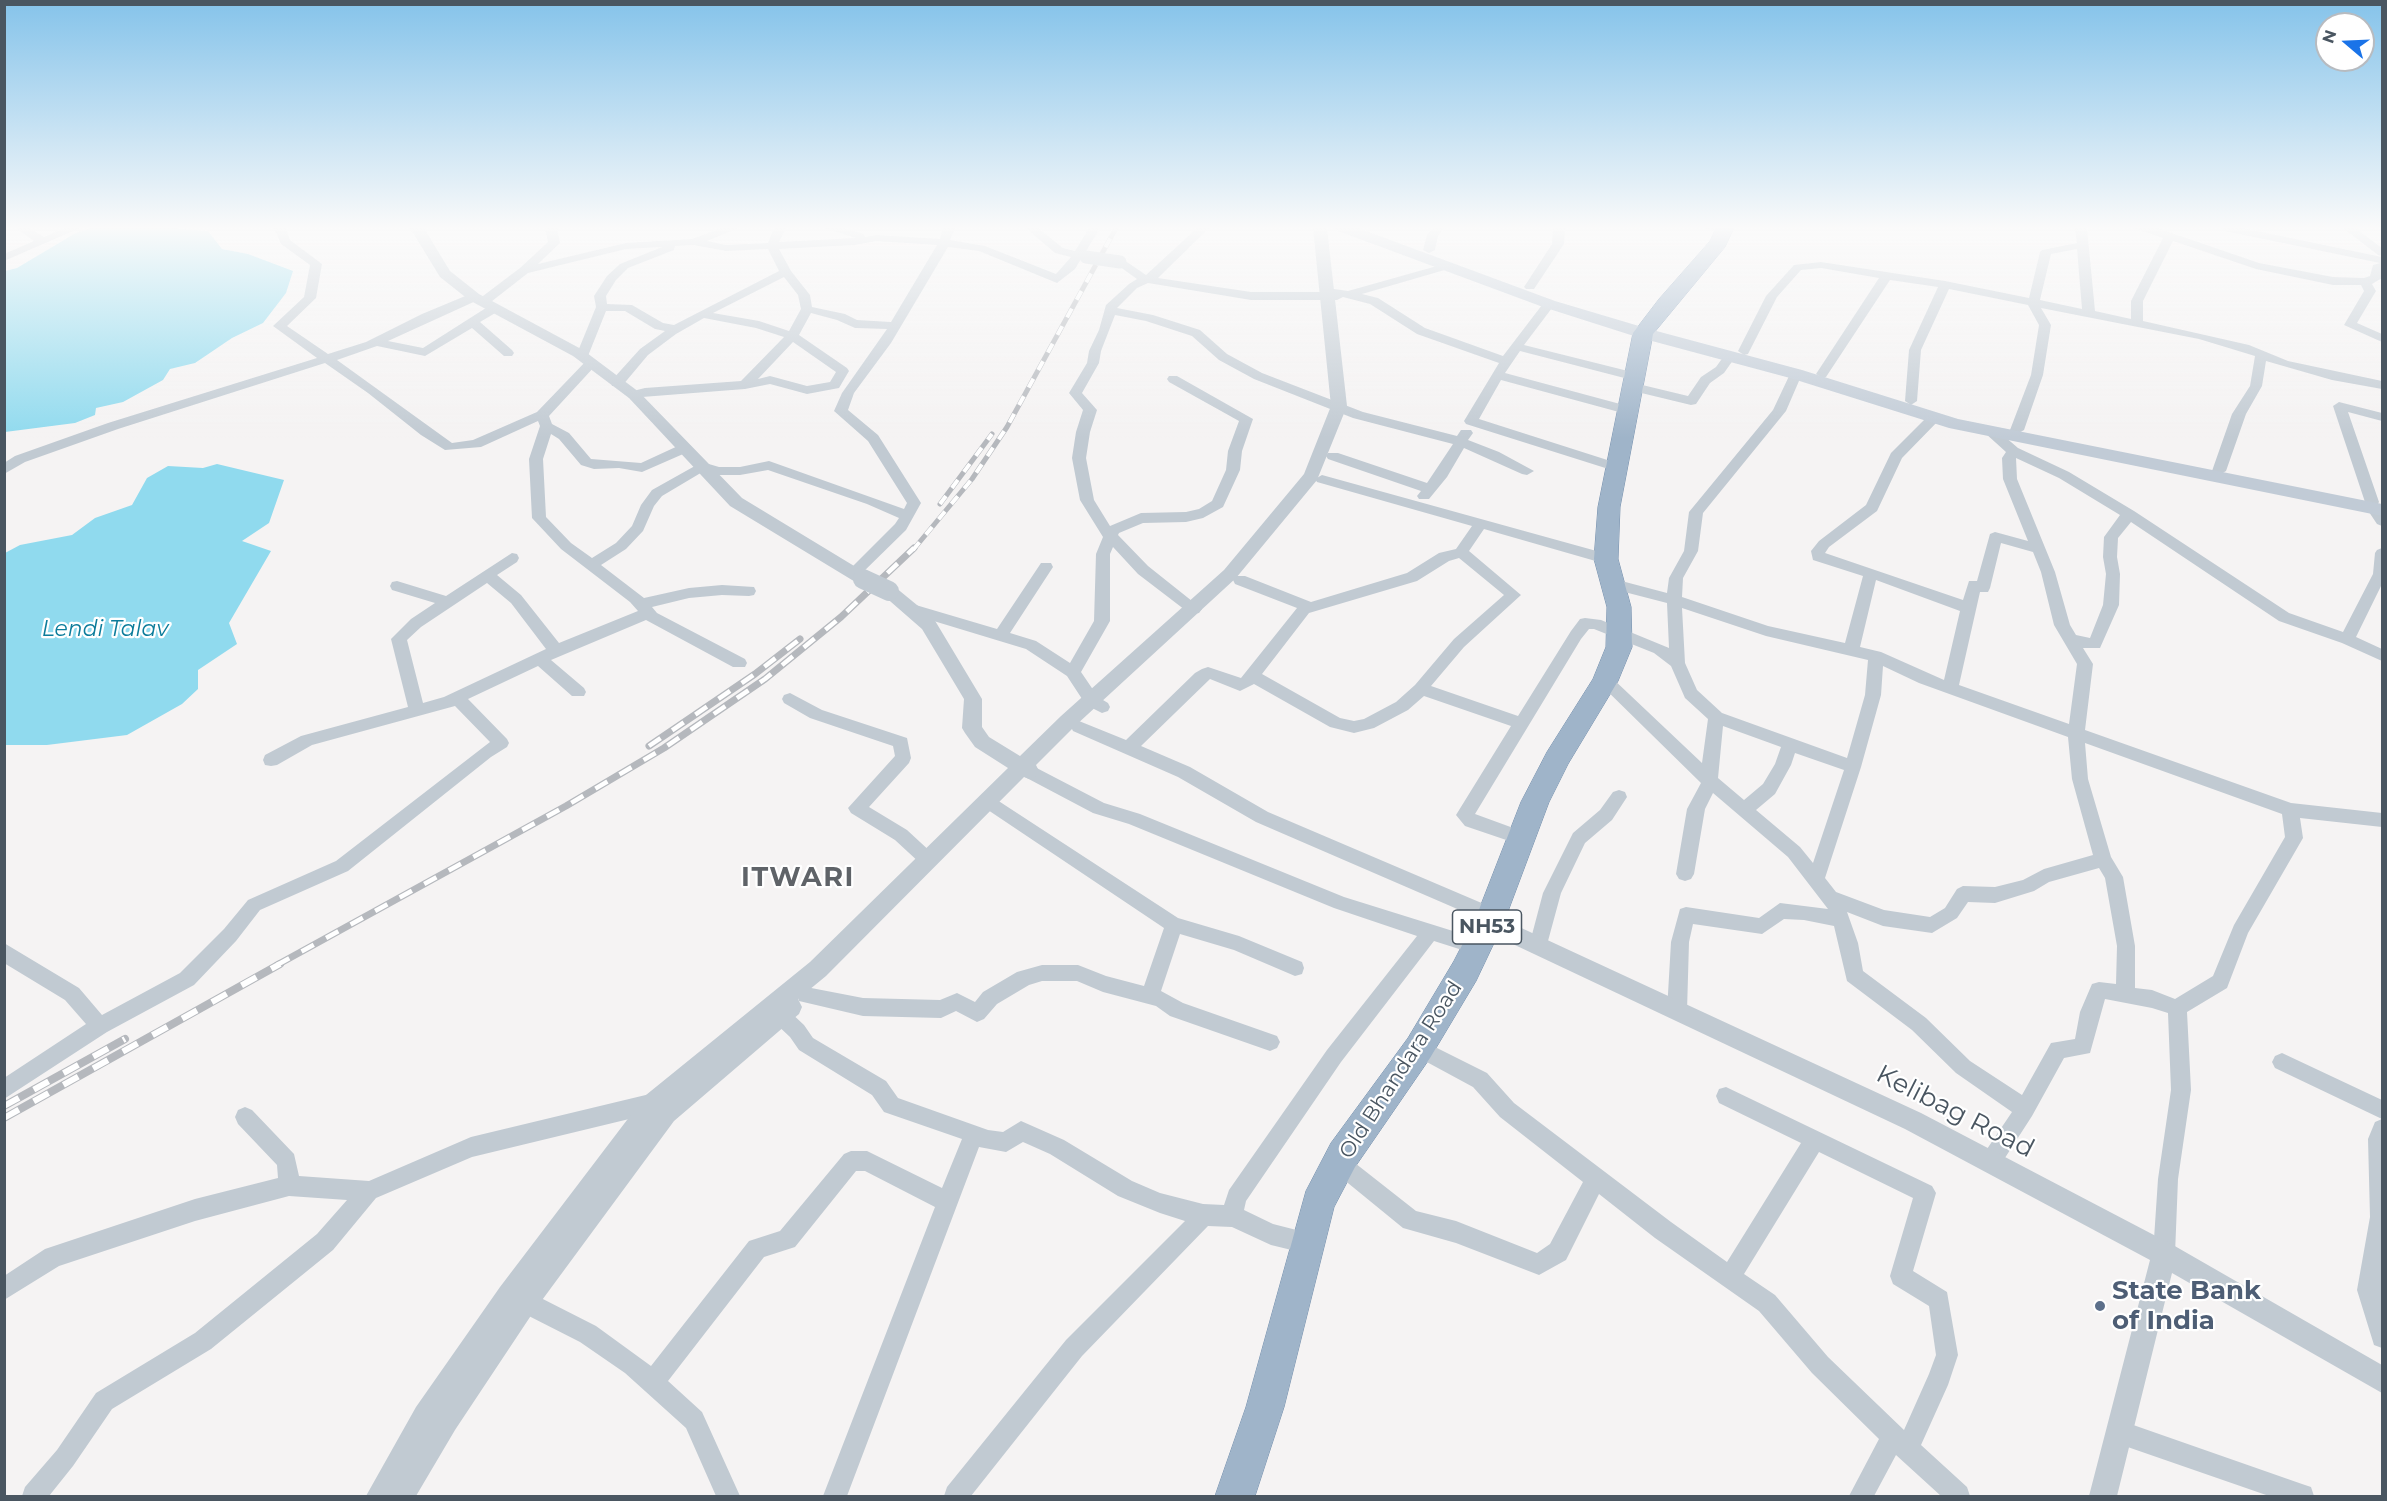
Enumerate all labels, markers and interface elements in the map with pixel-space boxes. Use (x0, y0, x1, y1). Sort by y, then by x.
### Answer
north arrow (2315, 12, 2375, 72)
text: N (2318, 27, 2340, 46)
water label: Lendi Talav (42, 617, 168, 643)
district label: ITWARI (741, 862, 855, 894)
road number: NH53 (1452, 910, 1522, 944)
street label: Old Bhandara Road (1334, 976, 1468, 1164)
street label: Kelibag Road (1871, 1059, 2039, 1165)
place label: State Bank of India (2112, 1275, 2261, 1336)
marker: State Bank of India (2093, 1299, 2107, 1313)

